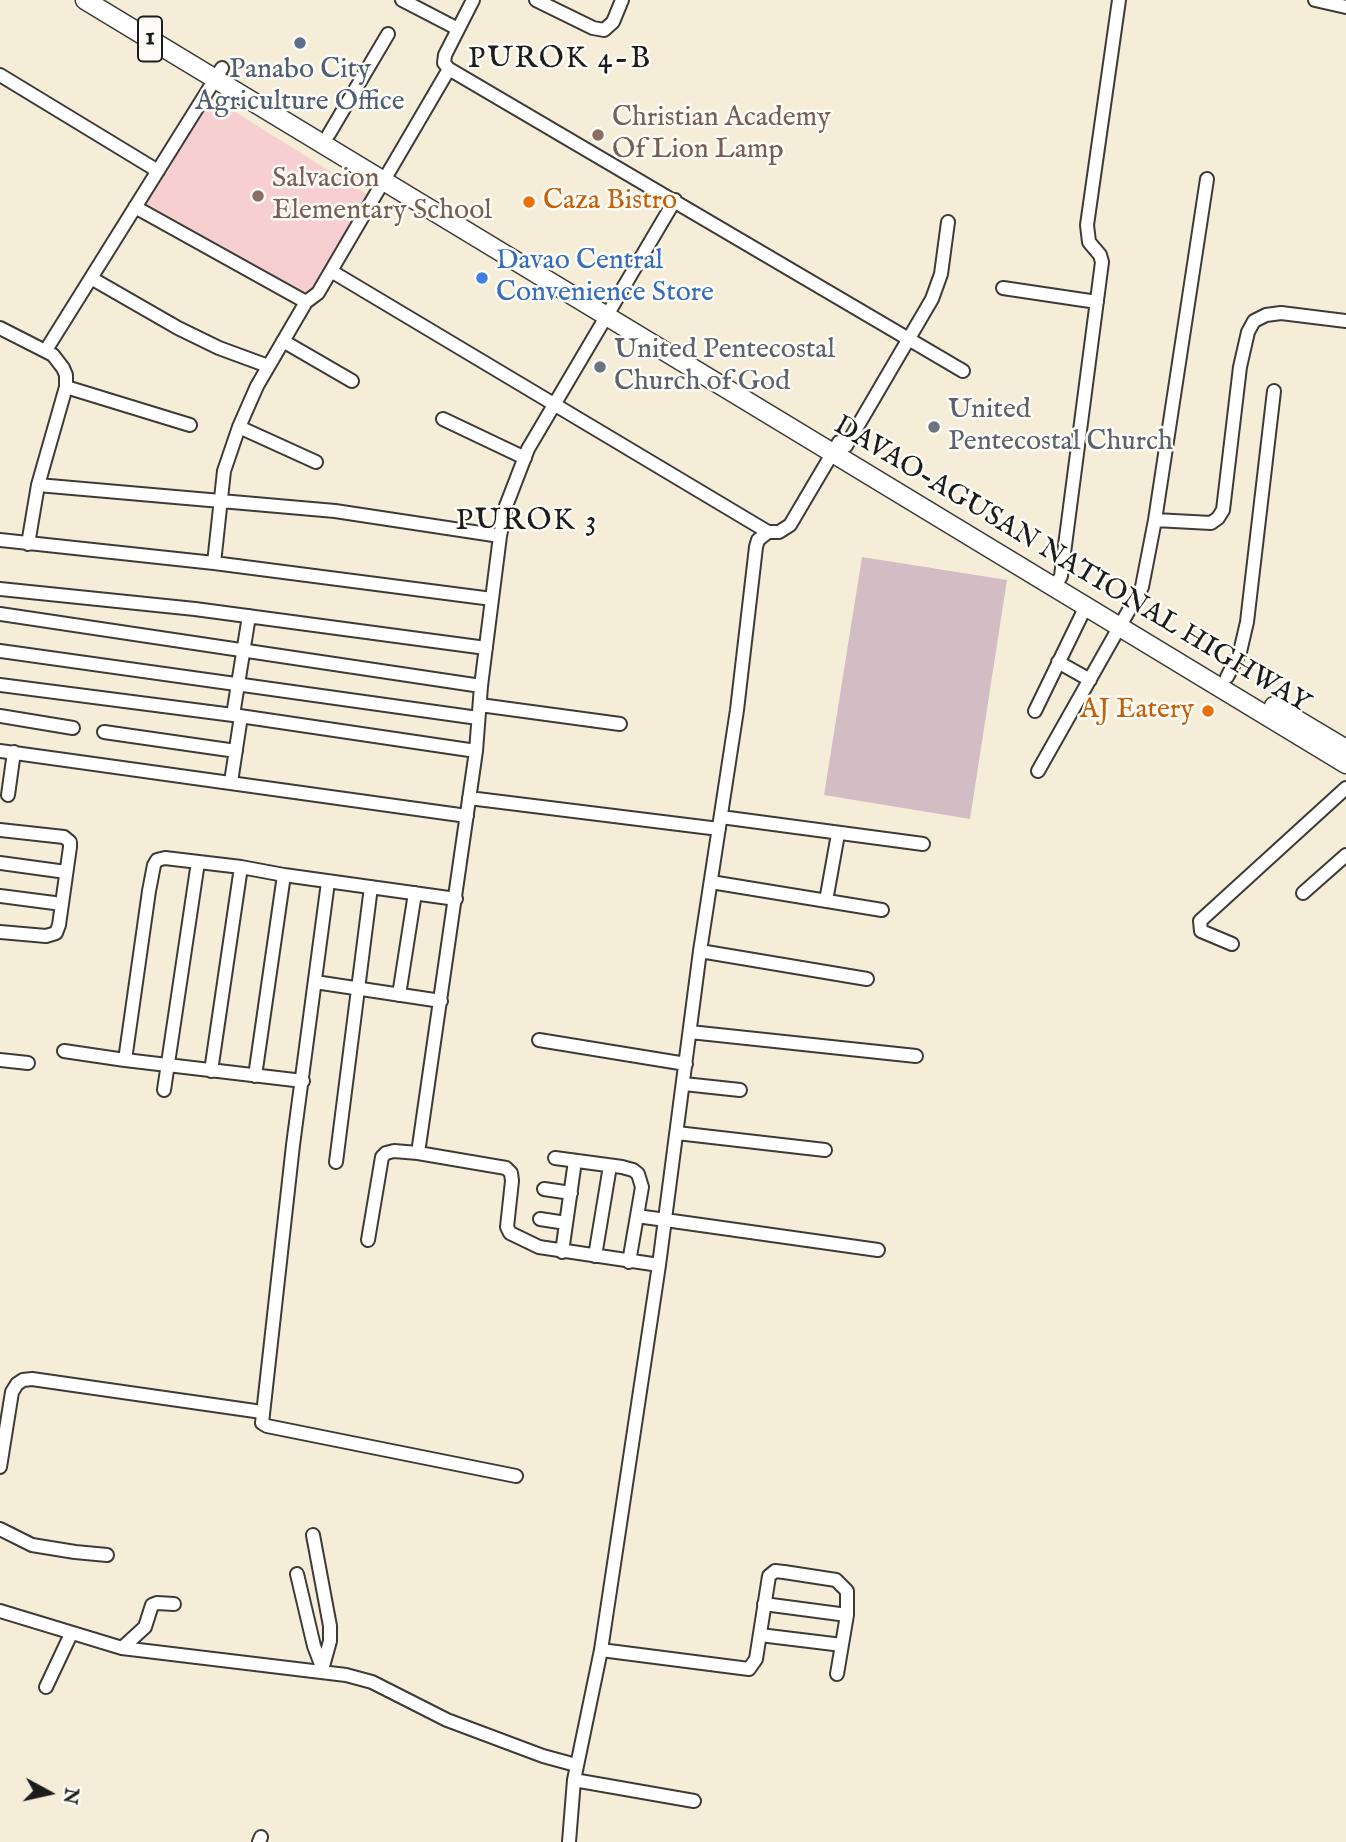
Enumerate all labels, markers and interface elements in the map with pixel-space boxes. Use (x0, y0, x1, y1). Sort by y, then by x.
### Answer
road number: 1 (138, 16, 162, 61)
marker: Panabo City Agriculture Office (292, 35, 308, 51)
district label: PUROK 4-B (469, 43, 651, 79)
place label: Panabo City Agriculture Office (195, 54, 405, 120)
place label: Christian Academy Of Lion Lamp (612, 102, 831, 168)
marker: Christian Academy Of Lion Lamp (590, 127, 606, 143)
place label: Salvacion Elementary School (272, 163, 492, 229)
place label: Caza Bistro (543, 185, 677, 219)
marker: Salvacion Elementary School (250, 188, 266, 204)
marker: Caza Bistro (521, 194, 537, 210)
place label: Davao Central Convenience Store (496, 245, 714, 311)
marker: Davao Central Convenience Store (474, 270, 490, 286)
place label: United Pentecostal Church of God (614, 334, 835, 400)
marker: United Pentecostal Church of God (592, 359, 608, 375)
place label: United Pentecostal Church (948, 394, 1173, 460)
street label: DAVAO-AGUSAN NATIONAL HIGHWAY (827, 410, 1315, 722)
marker: United Pentecostal Church (926, 419, 942, 435)
district label: PUROK 3 (456, 505, 598, 541)
place label: AJ Eatery (1080, 694, 1194, 728)
marker: AJ Eatery (1200, 703, 1216, 719)
north arrow (14, 1758, 84, 1828)
text: N (57, 1786, 83, 1806)

